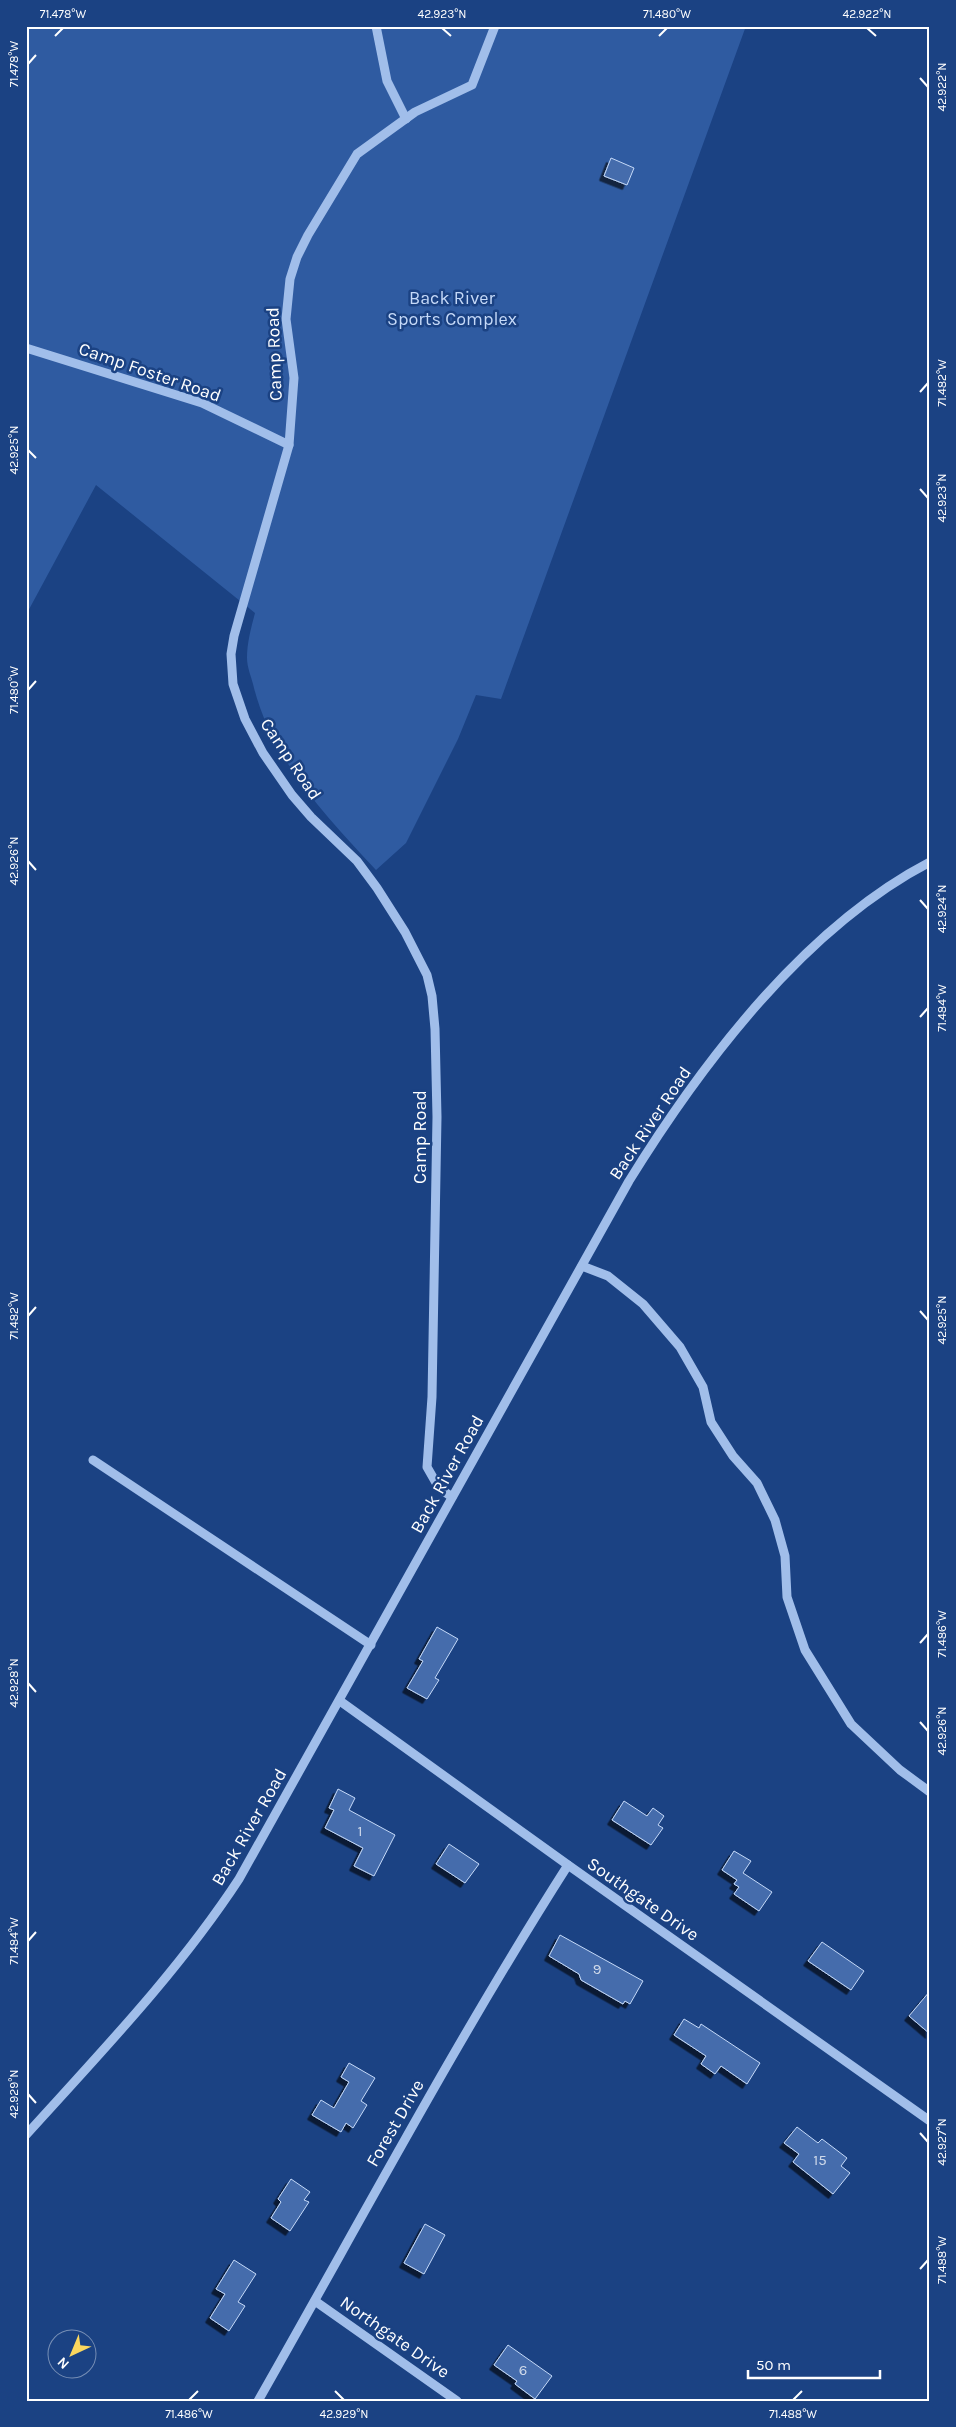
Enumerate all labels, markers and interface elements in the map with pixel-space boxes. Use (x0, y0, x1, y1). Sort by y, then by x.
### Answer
text: 71.478°W (40, 7, 86, 21)
text: 42.923°N (417, 7, 467, 21)
text: 71.480°W (643, 7, 691, 21)
text: 42.922°N (843, 7, 891, 21)
text: 71.478°W (7, 41, 21, 87)
text: 42.922°N (935, 63, 949, 111)
park label: Back River Sports Complex (387, 287, 517, 330)
street label: Camp Road (261, 307, 287, 401)
street label: Camp Foster Road (76, 337, 224, 407)
text: 71.482°W (935, 359, 949, 407)
text: 42.925°N (7, 426, 21, 474)
text: 42.923°N (935, 473, 949, 523)
text: 71.480°W (7, 666, 21, 714)
street label: Camp Road (256, 714, 326, 804)
text: 42.926°N (7, 837, 21, 885)
text: 42.924°N (935, 885, 949, 933)
text: 71.484°W (935, 984, 949, 1032)
street label: Back River Road (604, 1062, 696, 1184)
street label: Camp Road (409, 1090, 431, 1184)
text: 71.482°W (7, 1292, 21, 1340)
text: 42.925°N (935, 1296, 949, 1344)
street label: Back River Road (405, 1411, 489, 1537)
text: 71.486°W (935, 1610, 949, 1658)
text: 42.928°N (7, 1658, 21, 1708)
text: 42.926°N (935, 1707, 949, 1755)
street label: Back River Road (207, 1764, 291, 1890)
house number: 1 (358, 1822, 362, 1840)
street label: Southgate Drive (583, 1852, 703, 1946)
text: 71.484°W (7, 1917, 21, 1965)
house number: 9 (593, 1960, 601, 1978)
text: 42.929°N (7, 2070, 21, 2118)
street label: Forest Drive (361, 2075, 429, 2171)
text: 42.927°N (935, 2118, 949, 2166)
house number: 15 (813, 2151, 827, 2169)
text: 71.488°W (935, 2236, 949, 2284)
street label: Northgate Drive (336, 2291, 454, 2383)
north arrow (48, 2330, 98, 2380)
scale bar (748, 2347, 881, 2379)
text: N (54, 2353, 73, 2373)
text: 50 m (756, 2356, 791, 2374)
house number: 6 (519, 2361, 527, 2379)
text: 71.486°W (165, 2407, 213, 2421)
text: 42.929°N (320, 2407, 368, 2421)
text: 71.488°W (769, 2407, 817, 2421)

